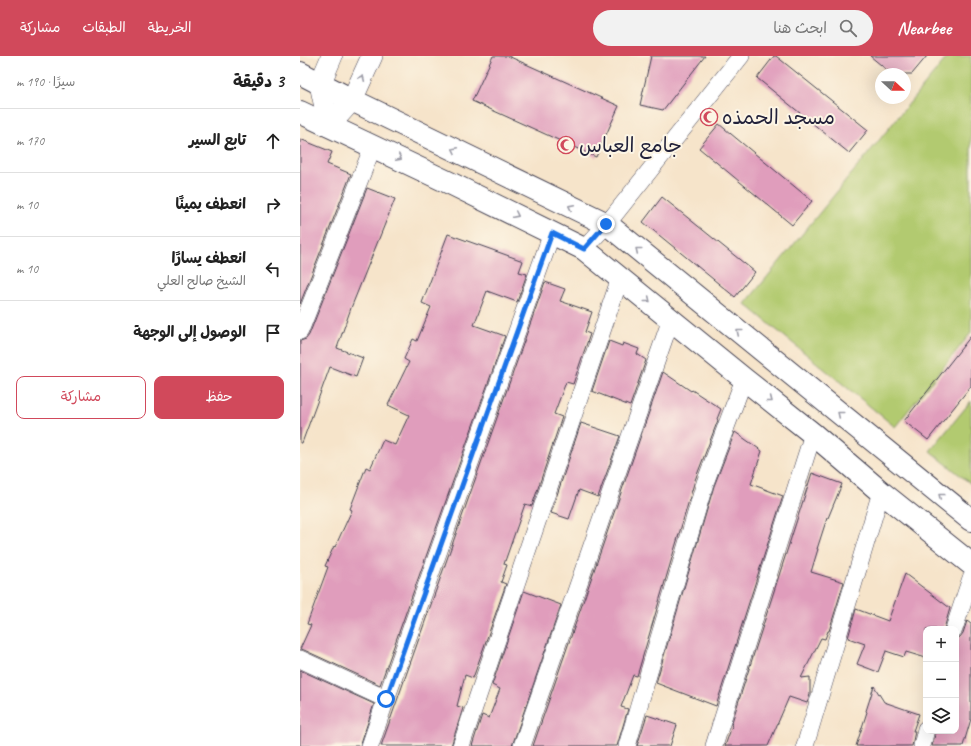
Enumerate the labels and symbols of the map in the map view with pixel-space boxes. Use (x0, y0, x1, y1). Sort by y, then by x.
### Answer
north arrow (875, 68, 911, 104)
one-way arrow (358, 75, 366, 82)
place label: مسجد الحمذه (722, 105, 835, 130)
mosque icon: مسجد الحمذه (699, 107, 719, 127)
place label: جامع العباس (579, 133, 682, 160)
mosque icon: جامع العباس (556, 135, 576, 155)
one-way arrow (451, 147, 459, 155)
one-way arrow (394, 153, 402, 161)
one-way arrow (568, 204, 576, 212)
one-way arrow (511, 210, 519, 218)
route end (597, 215, 615, 233)
one-way arrow (635, 247, 642, 254)
one-way arrow (643, 296, 650, 303)
one-way arrow (736, 329, 743, 336)
one-way arrow (766, 395, 773, 402)
one-way arrow (837, 411, 844, 418)
one-way arrow (938, 493, 945, 500)
route start (377, 690, 395, 708)

